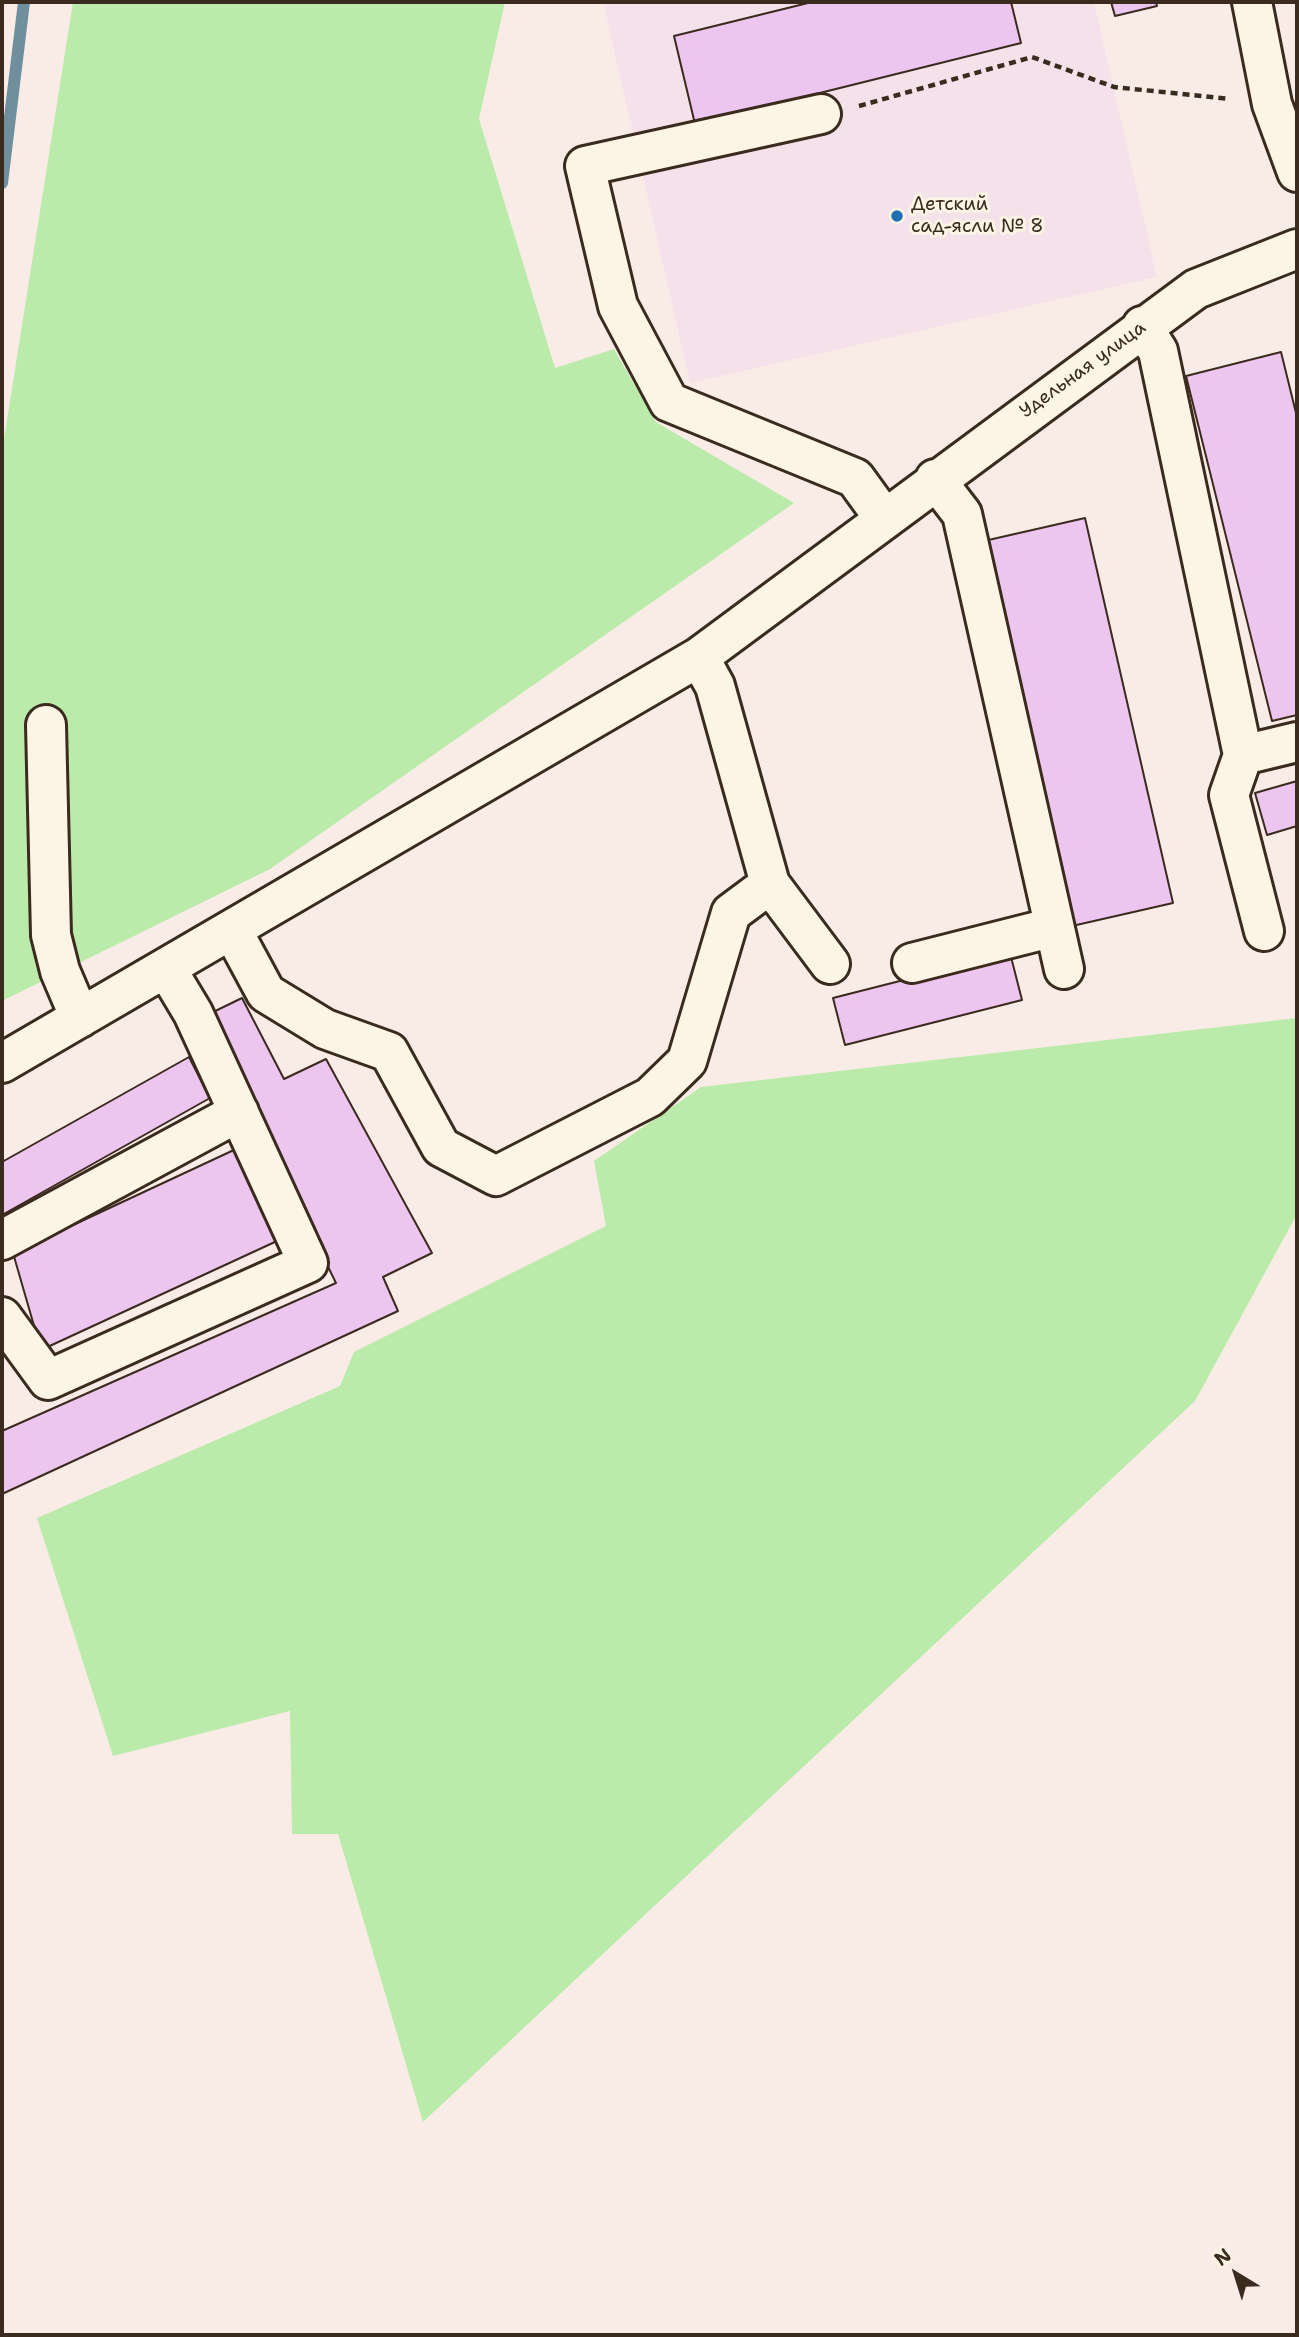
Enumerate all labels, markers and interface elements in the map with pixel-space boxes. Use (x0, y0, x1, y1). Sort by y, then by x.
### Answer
place label: Детский сад-ясли № 8 (911, 194, 1044, 238)
marker: Детский сад-ясли № 8 (889, 208, 905, 224)
street label: Удельная улица (1016, 317, 1150, 423)
north arrow (1201, 2239, 1271, 2309)
text: N (1209, 2243, 1236, 2272)

